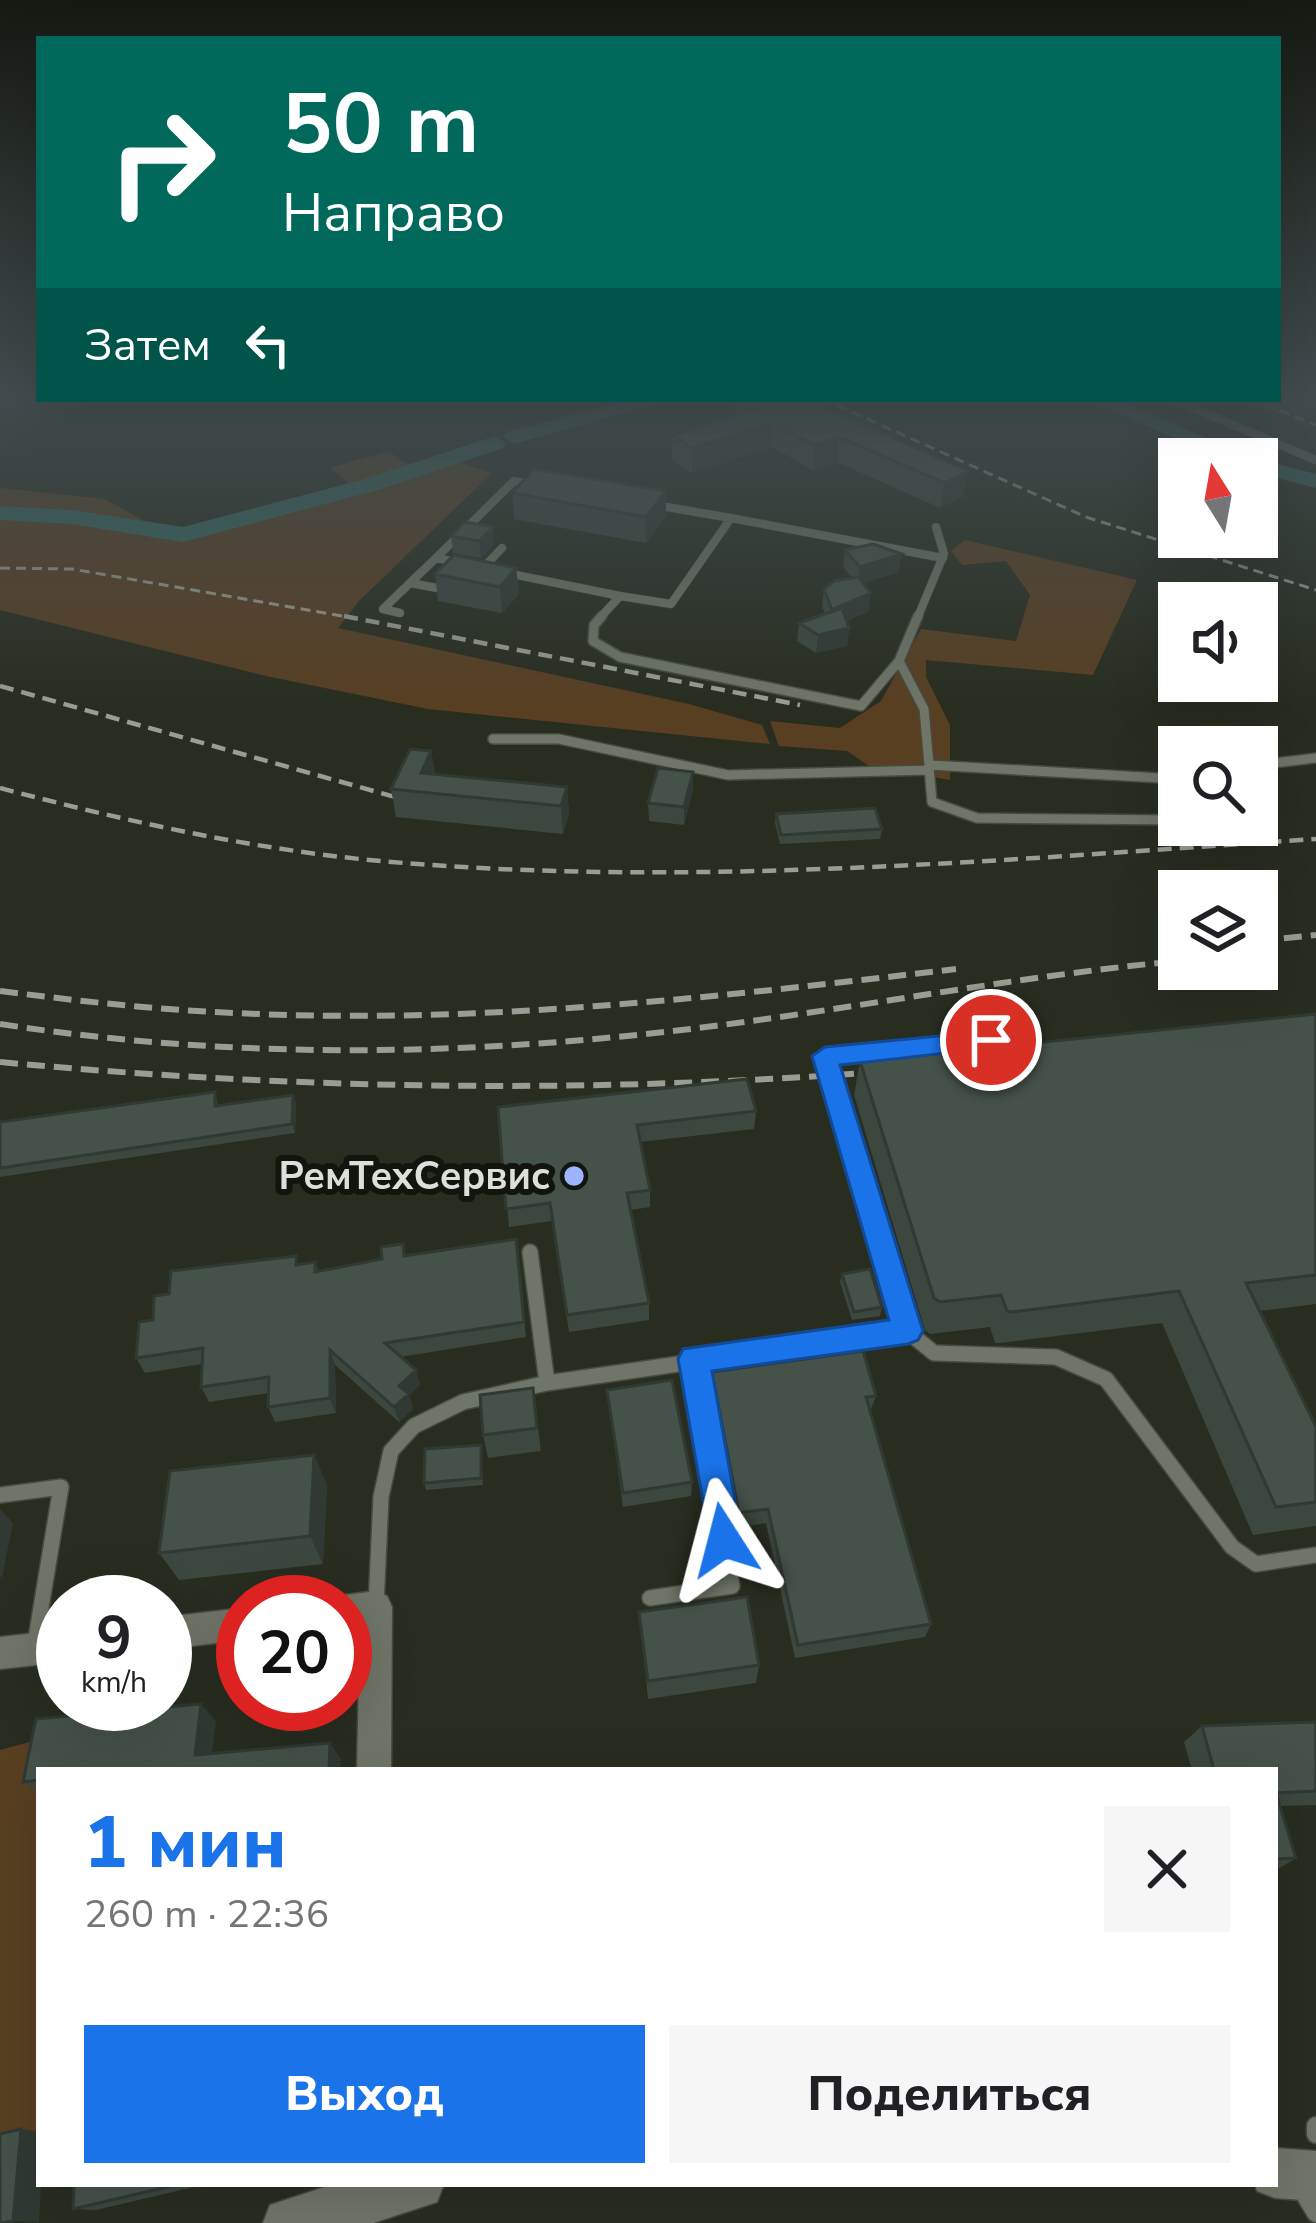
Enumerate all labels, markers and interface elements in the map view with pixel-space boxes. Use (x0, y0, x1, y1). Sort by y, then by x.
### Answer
text: 50 m (282, 67, 479, 182)
icon: right (84, 84, 240, 240)
text: Направо (282, 176, 505, 250)
icon: left (235, 312, 301, 378)
text: Затем (84, 315, 211, 376)
north arrow (1158, 438, 1278, 558)
map controls (1158, 438, 1278, 990)
button: sound (1158, 582, 1278, 702)
button: search (1158, 726, 1278, 846)
button: layers (1158, 870, 1278, 990)
pin (940, 989, 1042, 1091)
icon: arrive (958, 1007, 1024, 1073)
place label: РемТехСервис (279, 1150, 550, 1203)
marker: РемТехСервис (561, 1163, 587, 1189)
position arrow (661, 1477, 787, 1603)
speed limit sign: 20 (216, 1575, 372, 1731)
text: 9 (96, 1597, 132, 1679)
text: km/h (81, 1662, 147, 1703)
text: 1 мин (84, 1794, 287, 1892)
button: close (1104, 1806, 1230, 1932)
text: 260 m · 22:36 (84, 1888, 329, 1941)
button: Выход (84, 2025, 645, 2163)
button: Поделиться (669, 2025, 1230, 2163)

